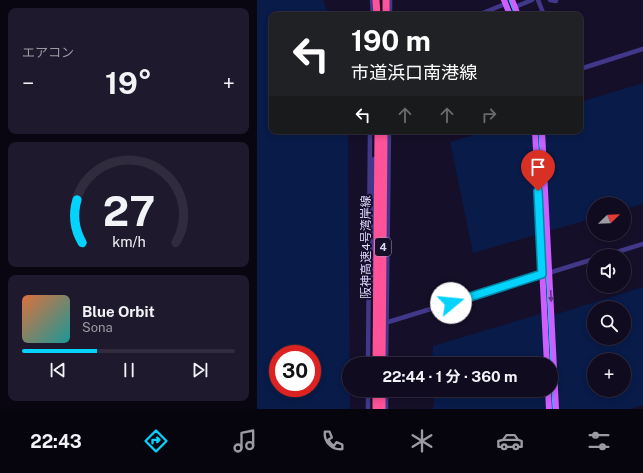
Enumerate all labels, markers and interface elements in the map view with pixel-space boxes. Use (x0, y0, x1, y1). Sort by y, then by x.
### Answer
text: 190 m (351, 24, 431, 57)
icon: left (285, 28, 337, 80)
text: エアコン (22, 45, 74, 60)
text: 市道浜口南港線 (351, 62, 477, 83)
text: 19° (105, 65, 152, 101)
text: − (22, 70, 34, 96)
text: + (223, 70, 235, 96)
icon: left (352, 104, 374, 126)
icon: ahead (394, 104, 416, 126)
icon: ahead (436, 104, 458, 126)
icon: right (478, 104, 500, 126)
pin (521, 150, 555, 191)
icon: arrive (527, 156, 549, 178)
text: 27 (102, 185, 155, 234)
street label: 阪神高速4号湾岸線 (359, 195, 373, 299)
north arrow (587, 197, 631, 241)
map controls (587, 197, 631, 397)
text: km/h (112, 232, 145, 249)
road number: 4 (375, 238, 391, 256)
button: sound (587, 249, 631, 293)
position arrow (430, 282, 472, 324)
one-way arrow (547, 290, 554, 302)
button: search (587, 301, 631, 345)
text: Blue Orbit (82, 303, 155, 320)
text: Sona (82, 320, 113, 335)
speed limit sign: 30 (269, 345, 321, 397)
button: + (587, 353, 631, 397)
icon: previous (47, 359, 69, 381)
icon: pause (118, 359, 140, 381)
icon: next (189, 359, 211, 381)
text: 22:44 · 1 分 · 360 m (382, 368, 518, 385)
icon: directions (142, 427, 170, 455)
icon: music (231, 427, 259, 455)
icon: phone (319, 427, 347, 455)
icon: climate (408, 427, 436, 455)
icon: car (496, 427, 524, 455)
icon: filters (585, 427, 613, 455)
text: 22:43 (30, 431, 82, 452)

